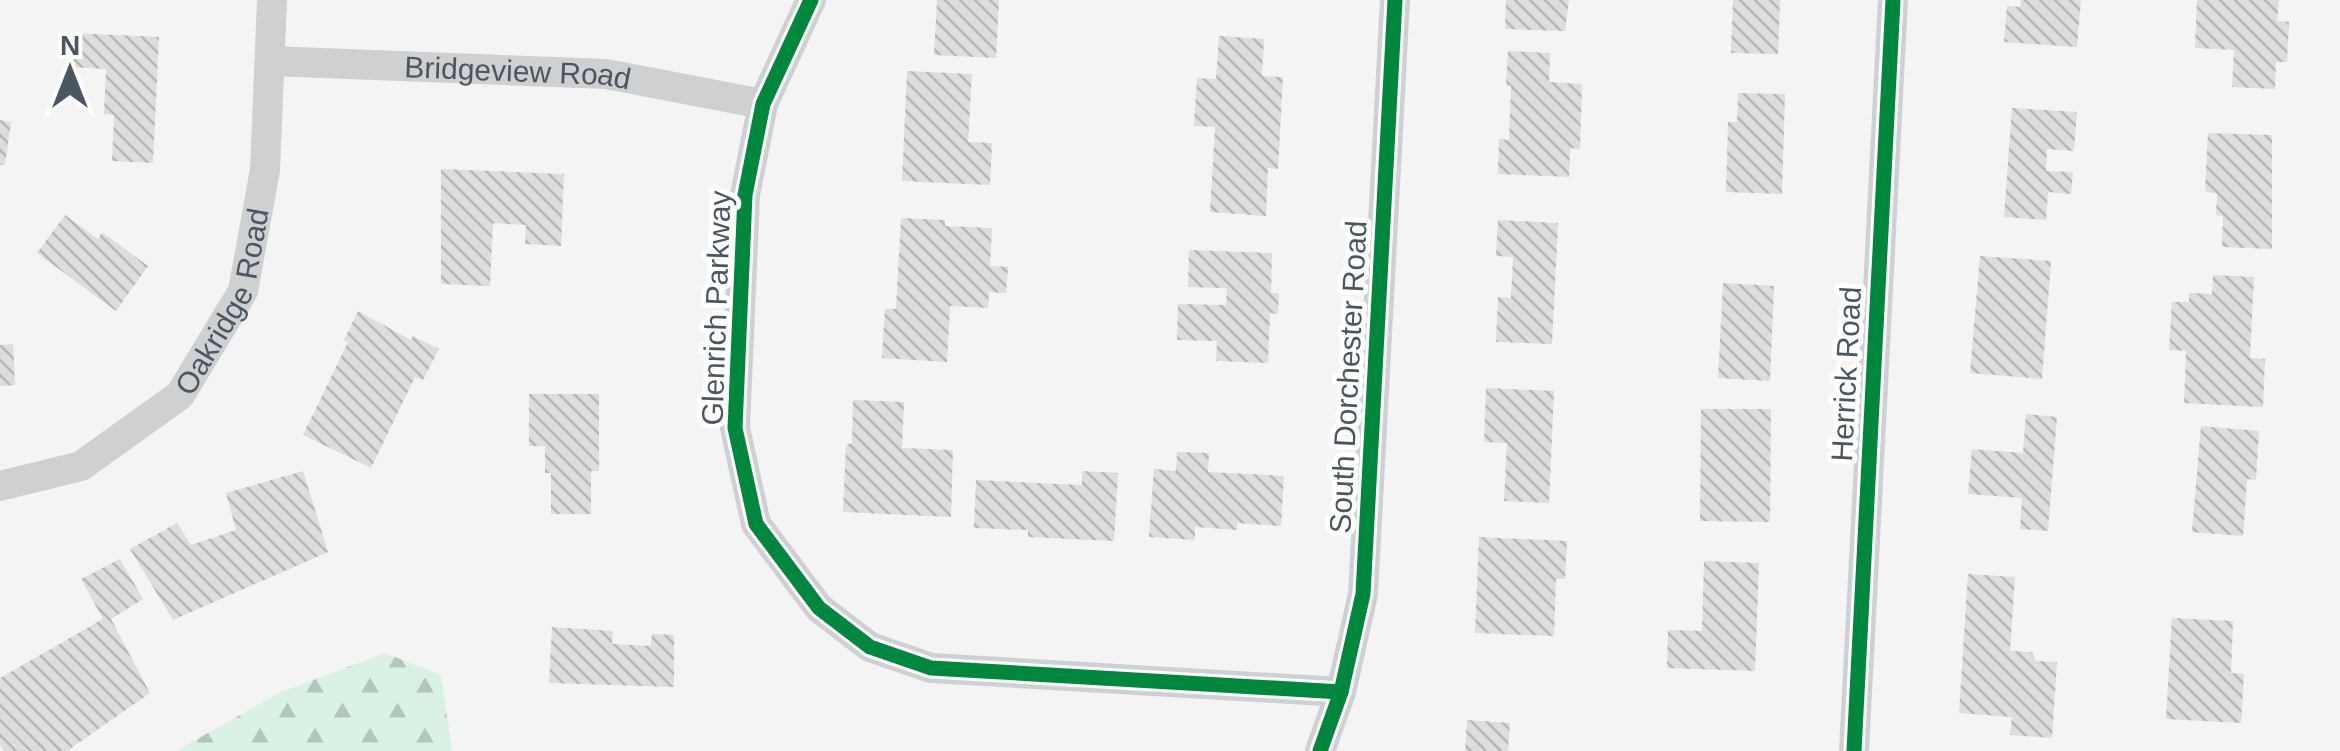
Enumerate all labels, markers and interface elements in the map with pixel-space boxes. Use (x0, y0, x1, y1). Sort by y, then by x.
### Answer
north arrow (20, 20, 120, 120)
text: N (60, 30, 80, 61)
street label: Bridgeview Road (404, 50, 634, 95)
street label: Glenrich Parkway (695, 190, 737, 426)
street label: Oakridge Road (168, 205, 274, 400)
street label: South Dorchester Road (1323, 220, 1373, 534)
street label: Herrick Road (1825, 286, 1867, 462)

